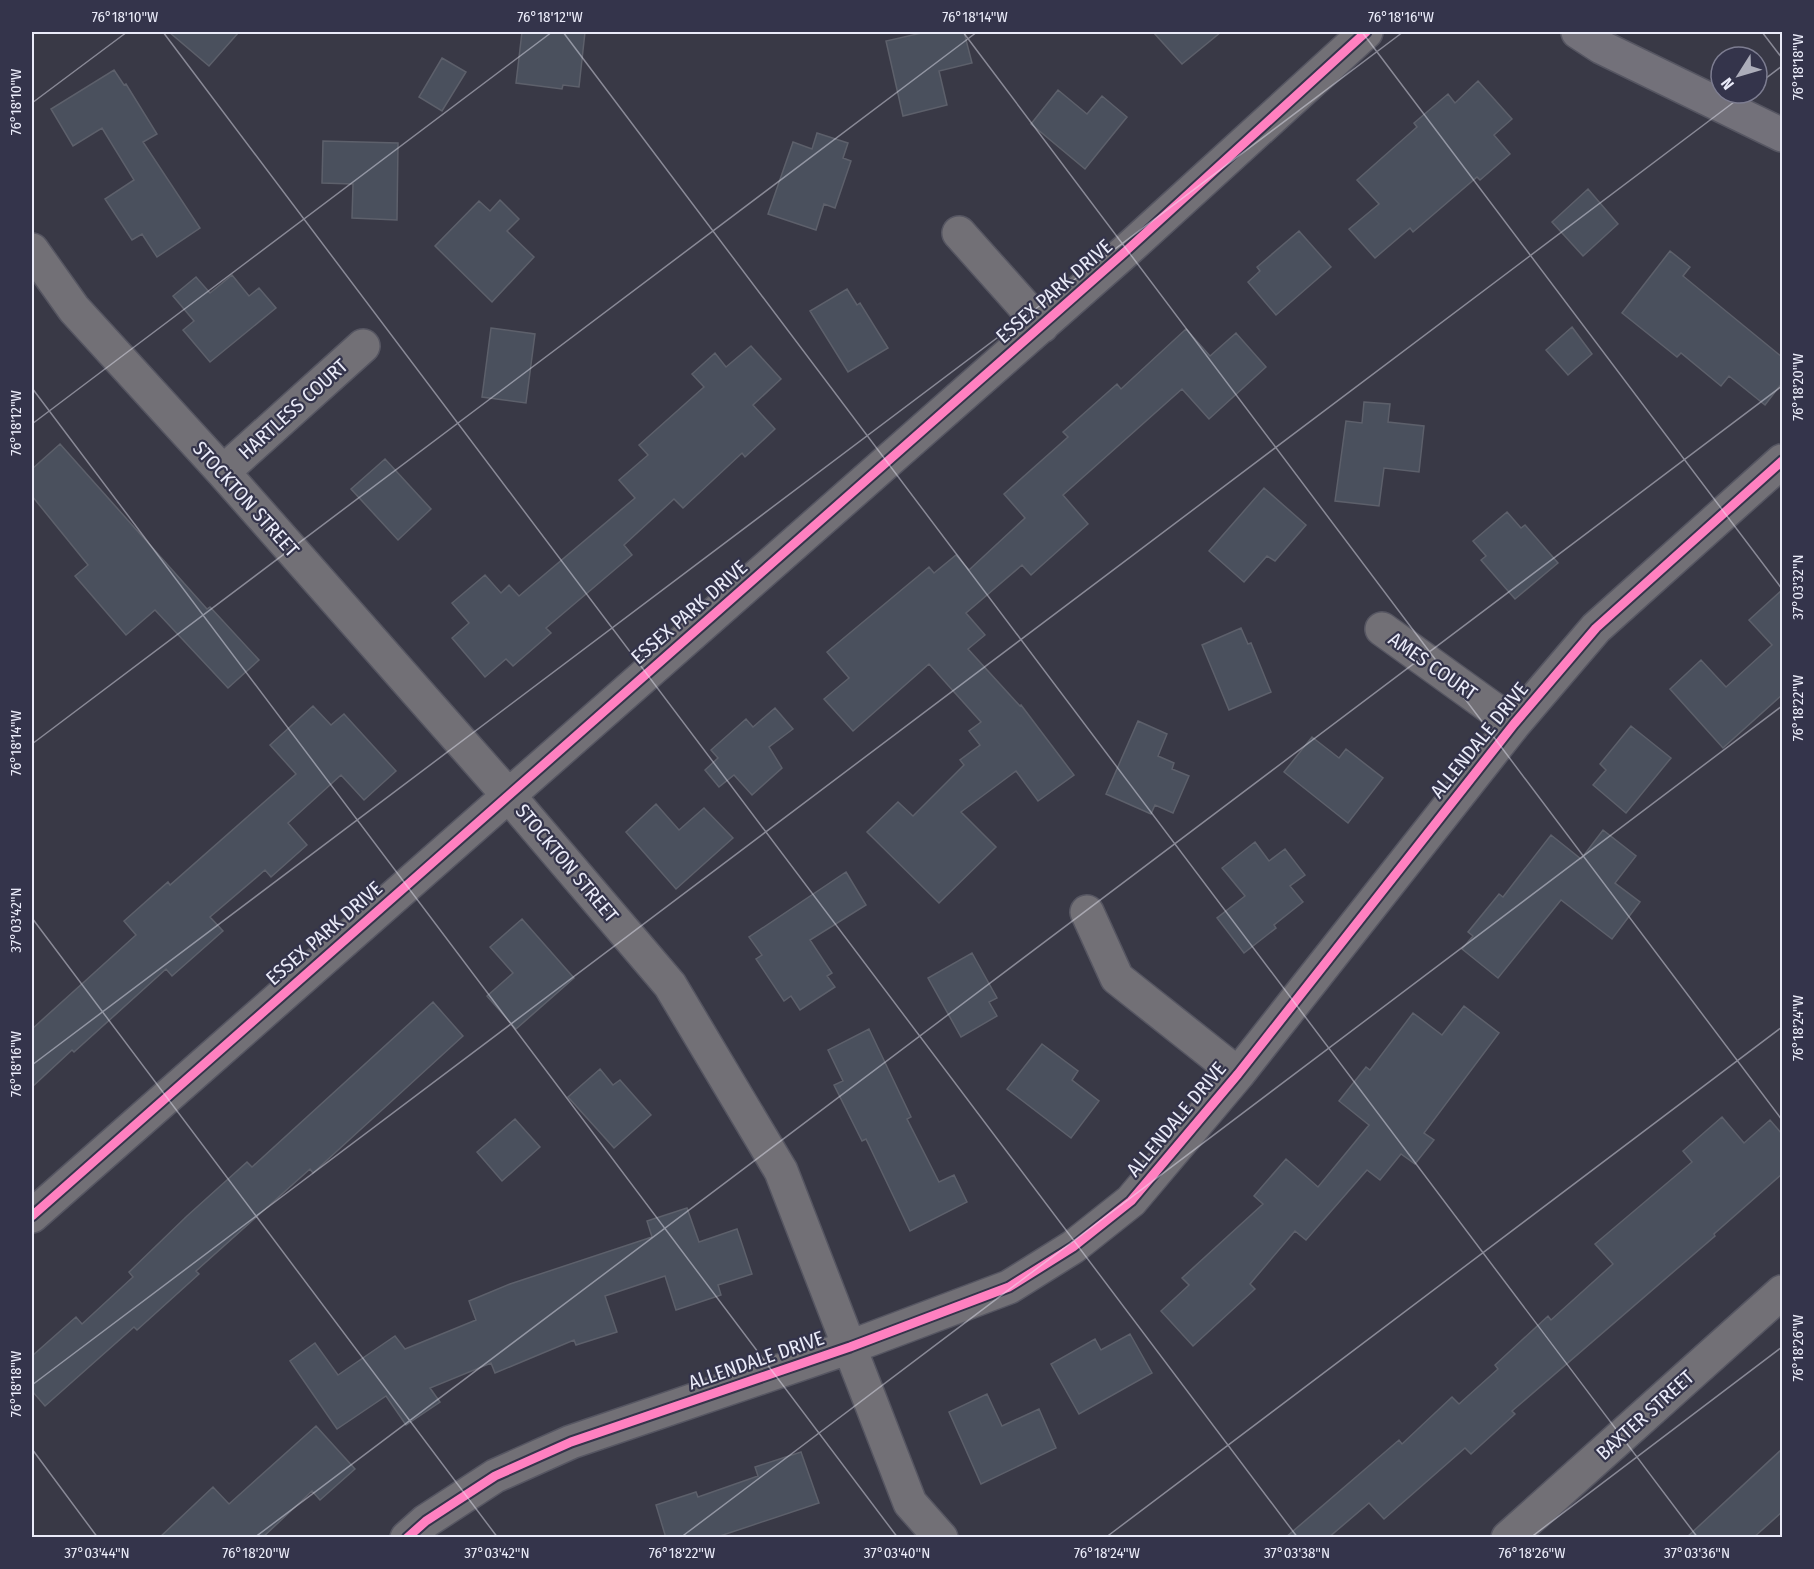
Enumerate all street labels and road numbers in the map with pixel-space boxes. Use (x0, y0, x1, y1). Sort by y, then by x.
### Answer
street label: ESSEX PARK DRIVE (991, 234, 1117, 348)
street label: HARTLESS COURT (233, 353, 353, 464)
street label: STOCKTON STREET (188, 436, 305, 562)
street label: ESSEX PARK DRIVE (626, 555, 752, 669)
street label: AMES COURT (1384, 627, 1482, 706)
street label: ALLENDALE DRIVE (1425, 677, 1533, 803)
street label: STOCKTON STREET (511, 799, 624, 928)
street label: ESSEX PARK DRIVE (261, 876, 387, 990)
street label: ALLENDALE DRIVE (1121, 1057, 1231, 1181)
street label: ALLENDALE DRIVE (685, 1326, 827, 1394)
street label: BAXTER STREET (1591, 1364, 1699, 1465)

